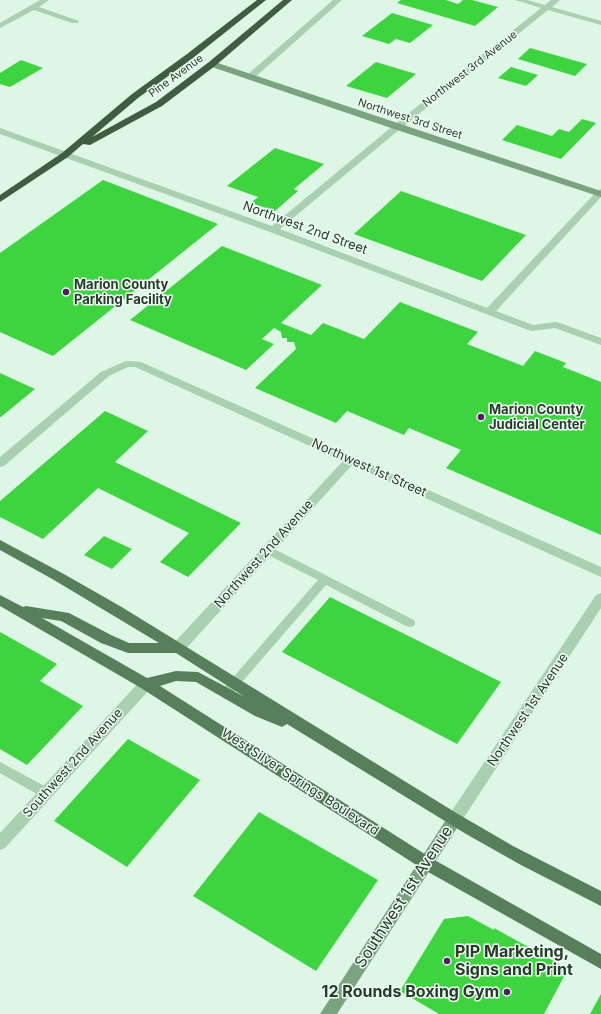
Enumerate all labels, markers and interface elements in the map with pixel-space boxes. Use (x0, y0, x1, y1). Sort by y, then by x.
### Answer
street label: Northwest 3rd Avenue (420, 28, 520, 110)
street label: Pine Avenue (146, 52, 206, 100)
street label: Northwest 3rd Street (356, 96, 464, 142)
street label: Northwest 2nd Street (241, 198, 369, 258)
place label: Marion County Parking Facility (74, 277, 172, 308)
marker: Marion County Parking Facility (61, 287, 71, 297)
place label: Marion County Judicial Center (489, 402, 585, 433)
marker: Marion County Judicial Center (476, 412, 486, 422)
street label: Northwest 1st Street (309, 436, 429, 500)
street label: Northwest 2nd Avenue (211, 497, 317, 611)
street label: Northwest 1st Avenue (484, 650, 572, 770)
street label: Southwest 2nd Avenue (20, 705, 126, 821)
street label: West Silver Springs Boulevard (218, 725, 382, 839)
street label: Southwest 1st Avenue (351, 822, 457, 972)
place label: PIP Marketing, Signs and Print (455, 942, 573, 980)
marker: PIP Marketing, Signs and Print (442, 956, 452, 966)
place label: 12 Rounds Boxing Gym (322, 982, 499, 1002)
marker: 12 Rounds Boxing Gym (502, 987, 512, 997)

